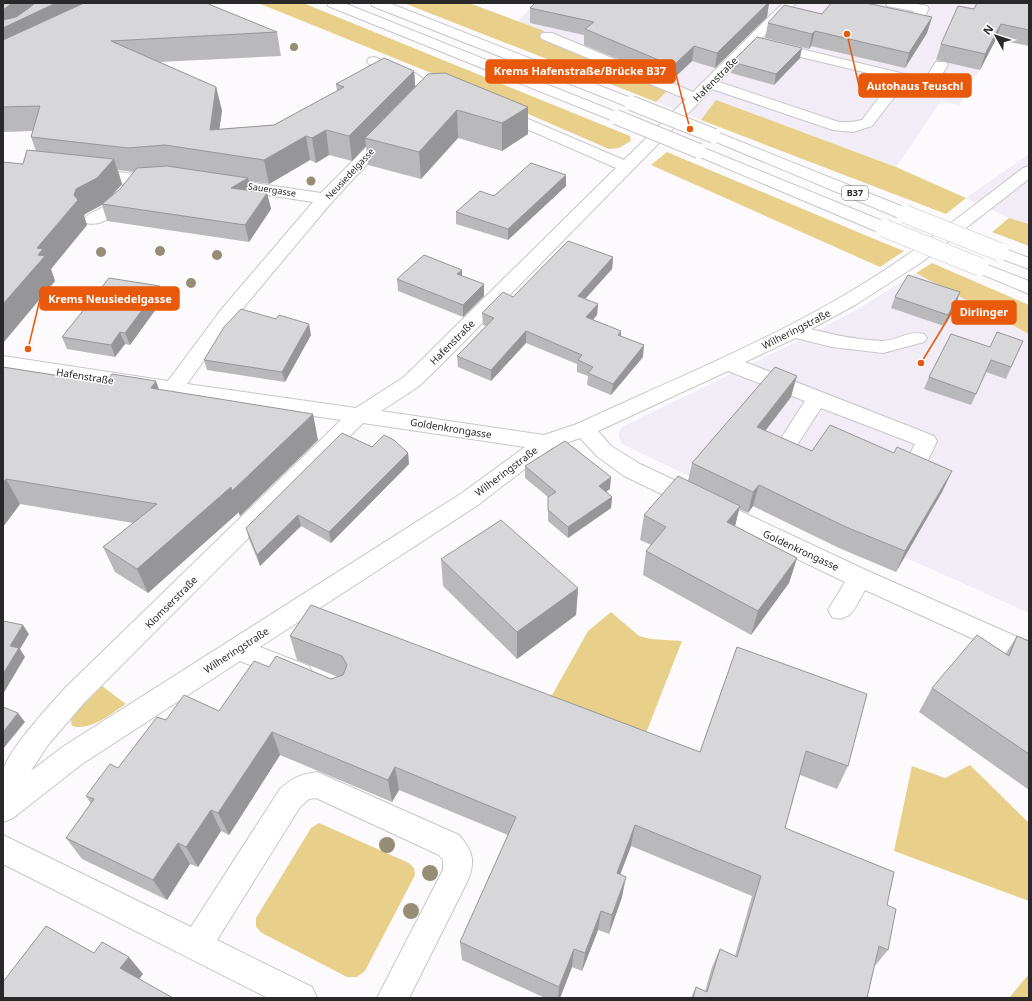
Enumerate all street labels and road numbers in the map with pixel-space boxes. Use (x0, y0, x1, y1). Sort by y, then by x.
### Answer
street label: Hafenstraße (689, 53, 741, 105)
street label: Neusiedelgasse (322, 145, 377, 202)
street label: Sauergasse (247, 179, 297, 200)
road number: B37 (842, 186, 868, 200)
street label: Wilheringstraße (759, 306, 833, 352)
street label: Hafenstraße (426, 316, 478, 368)
street label: Hafenstraße (55, 365, 115, 388)
street label: Goldenkrongasse (409, 415, 493, 441)
street label: Wilheringstraße (472, 443, 541, 499)
street label: Goldenkrongasse (761, 526, 842, 574)
street label: Klomserstraße (142, 573, 200, 631)
street label: Wilheringstraße (201, 623, 272, 676)

